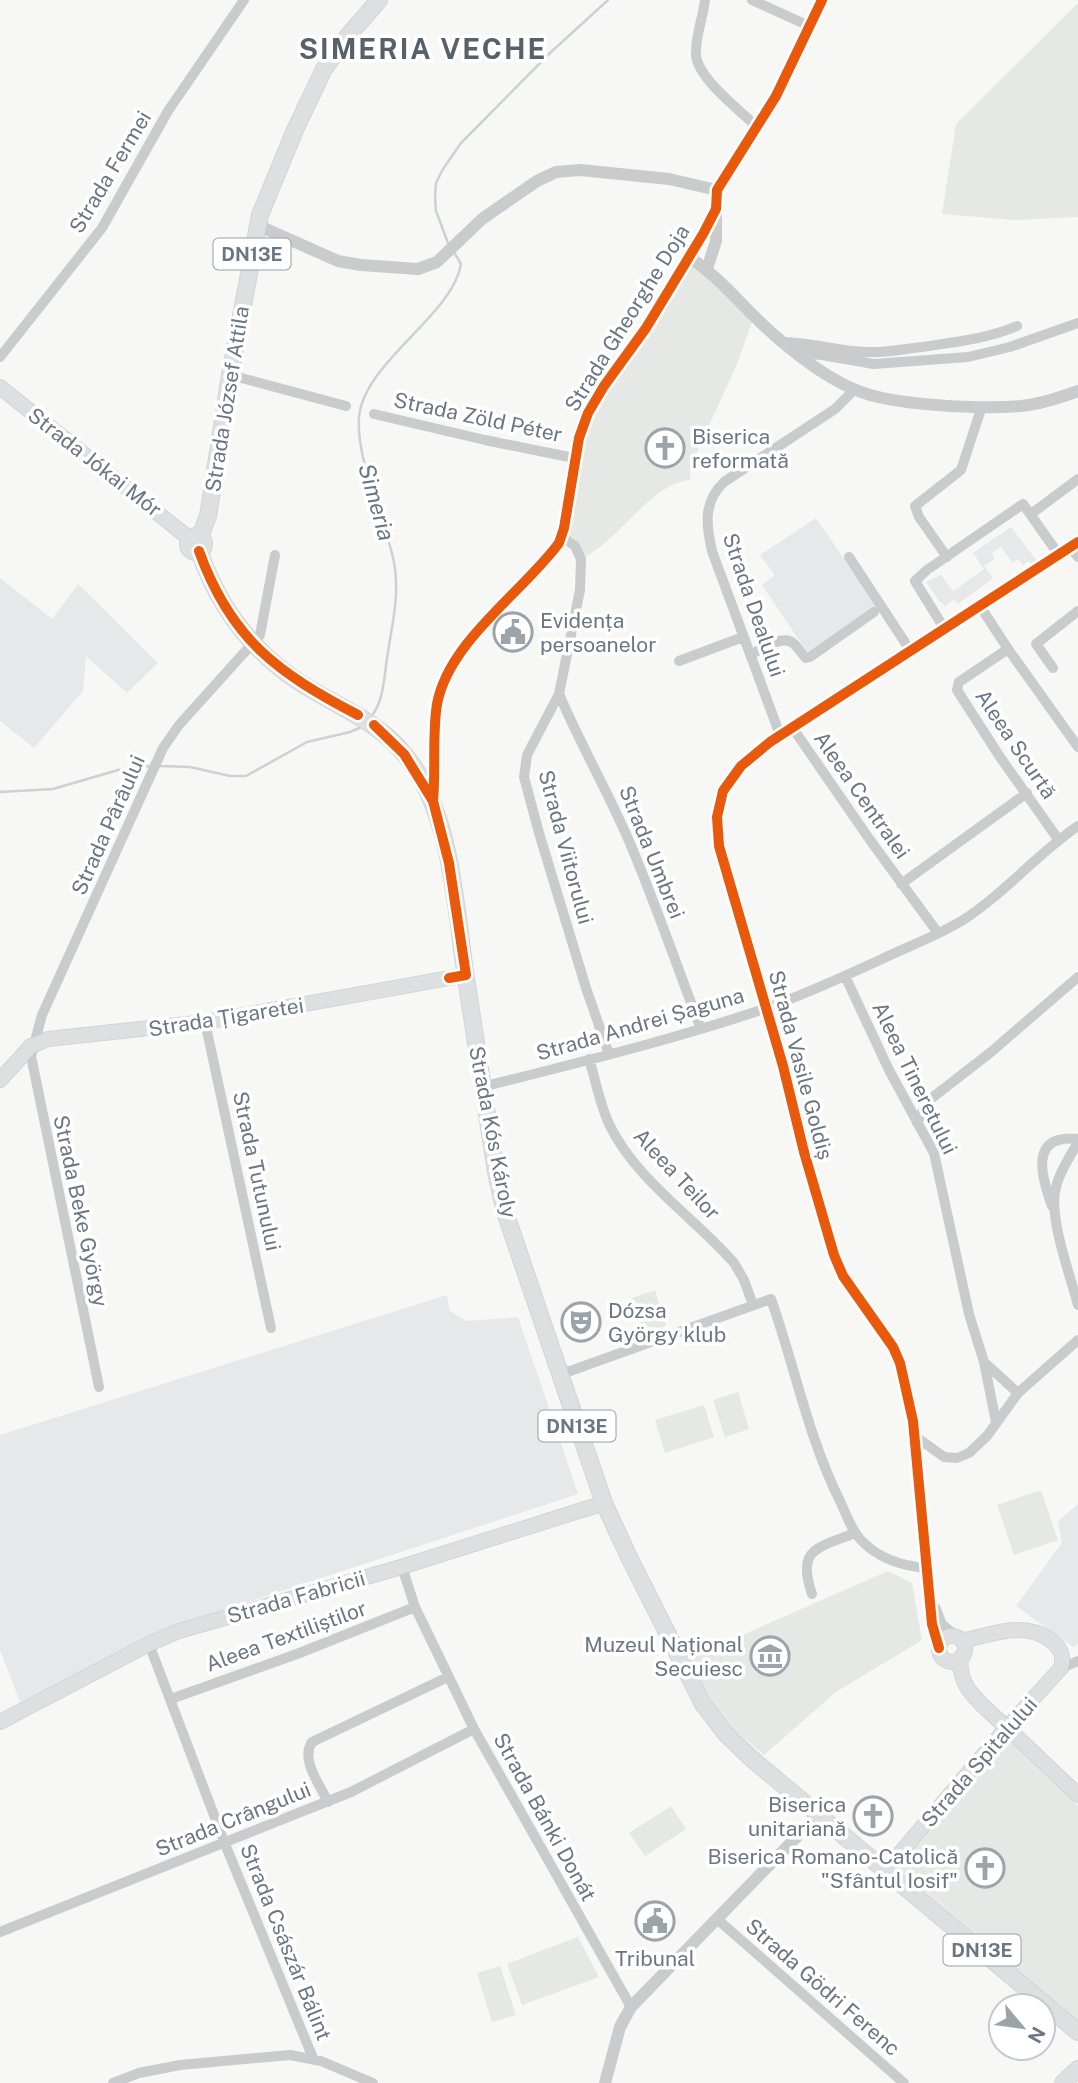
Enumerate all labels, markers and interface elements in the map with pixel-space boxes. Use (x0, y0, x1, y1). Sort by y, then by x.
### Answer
district label: SIMERIA VECHE (299, 32, 547, 65)
street label: Strada Fermei (64, 106, 156, 238)
street label: Strada Gheorghe Doja (559, 220, 695, 416)
road number: DN13E (214, 238, 290, 270)
street label: Strada József Attila (200, 304, 254, 494)
street label: Strada Zöld Péter (392, 387, 564, 447)
street label: Strada Jókai Mór (23, 402, 167, 522)
place label: Biserica reformată (692, 424, 789, 473)
church icon: Biserica reformată (644, 427, 686, 469)
water label: Simeria (353, 460, 401, 544)
street label: Strada Dealului (718, 530, 790, 680)
place label: Evidența persoanelor (540, 608, 656, 657)
public building icon: Evidența persoanelor (492, 611, 534, 653)
street label: Aleea Scurtă (970, 685, 1062, 803)
street label: Aleea Centralei (809, 727, 915, 863)
street label: Strada Pârâului (66, 751, 150, 899)
street label: Strada Viitorului (533, 767, 599, 927)
street label: Strada Umbrei (614, 782, 690, 922)
street label: Strada Vasile Goldiș (764, 968, 838, 1162)
street label: Strada Andrei Șaguna (533, 982, 747, 1066)
street label: Strada Țigaretei (147, 992, 305, 1042)
street label: Aleea Tineretului (867, 998, 963, 1158)
street label: Strada Kós Károly (464, 1044, 522, 1220)
street label: Strada Tutunului (228, 1089, 286, 1253)
street label: Strada Beke György (48, 1113, 114, 1309)
street label: Aleea Teilor (629, 1123, 725, 1225)
place label: Dózsa György klub (608, 1298, 726, 1347)
theatre icon: Dózsa György klub (560, 1301, 602, 1343)
road number: DN13E (538, 1410, 616, 1442)
street label: Strada Fabricii (224, 1565, 368, 1629)
street label: Aleea Textiliștilor (202, 1595, 370, 1677)
place label: Muzeul Național Secuiesc (584, 1632, 743, 1681)
museum icon: Muzeul Național Secuiesc (749, 1635, 791, 1677)
street label: Strada Spitalului (916, 1692, 1042, 1832)
street label: Strada Bánki Donát (488, 1729, 602, 1905)
street label: Strada Crângului (152, 1776, 314, 1862)
place label: Biserica unitariană (748, 1792, 846, 1841)
church icon: Biserica unitariană (852, 1795, 894, 1837)
street label: Strada Császár Bálint (235, 1840, 337, 2044)
place label: Biserica Romano-Catolică "Sfântul Iosif" (708, 1844, 958, 1893)
church icon: Biserica Romano-Catolică "Sfântul Iosif" (964, 1847, 1006, 1889)
public building icon: Tribunal (634, 1900, 676, 1942)
street label: Strada Gödri Ferenc (741, 1913, 905, 2061)
road number: DN13E (944, 1934, 1020, 1966)
place label: Tribunal (615, 1946, 695, 1971)
north arrow (987, 1992, 1057, 2062)
text: N (1024, 2023, 1050, 2047)

